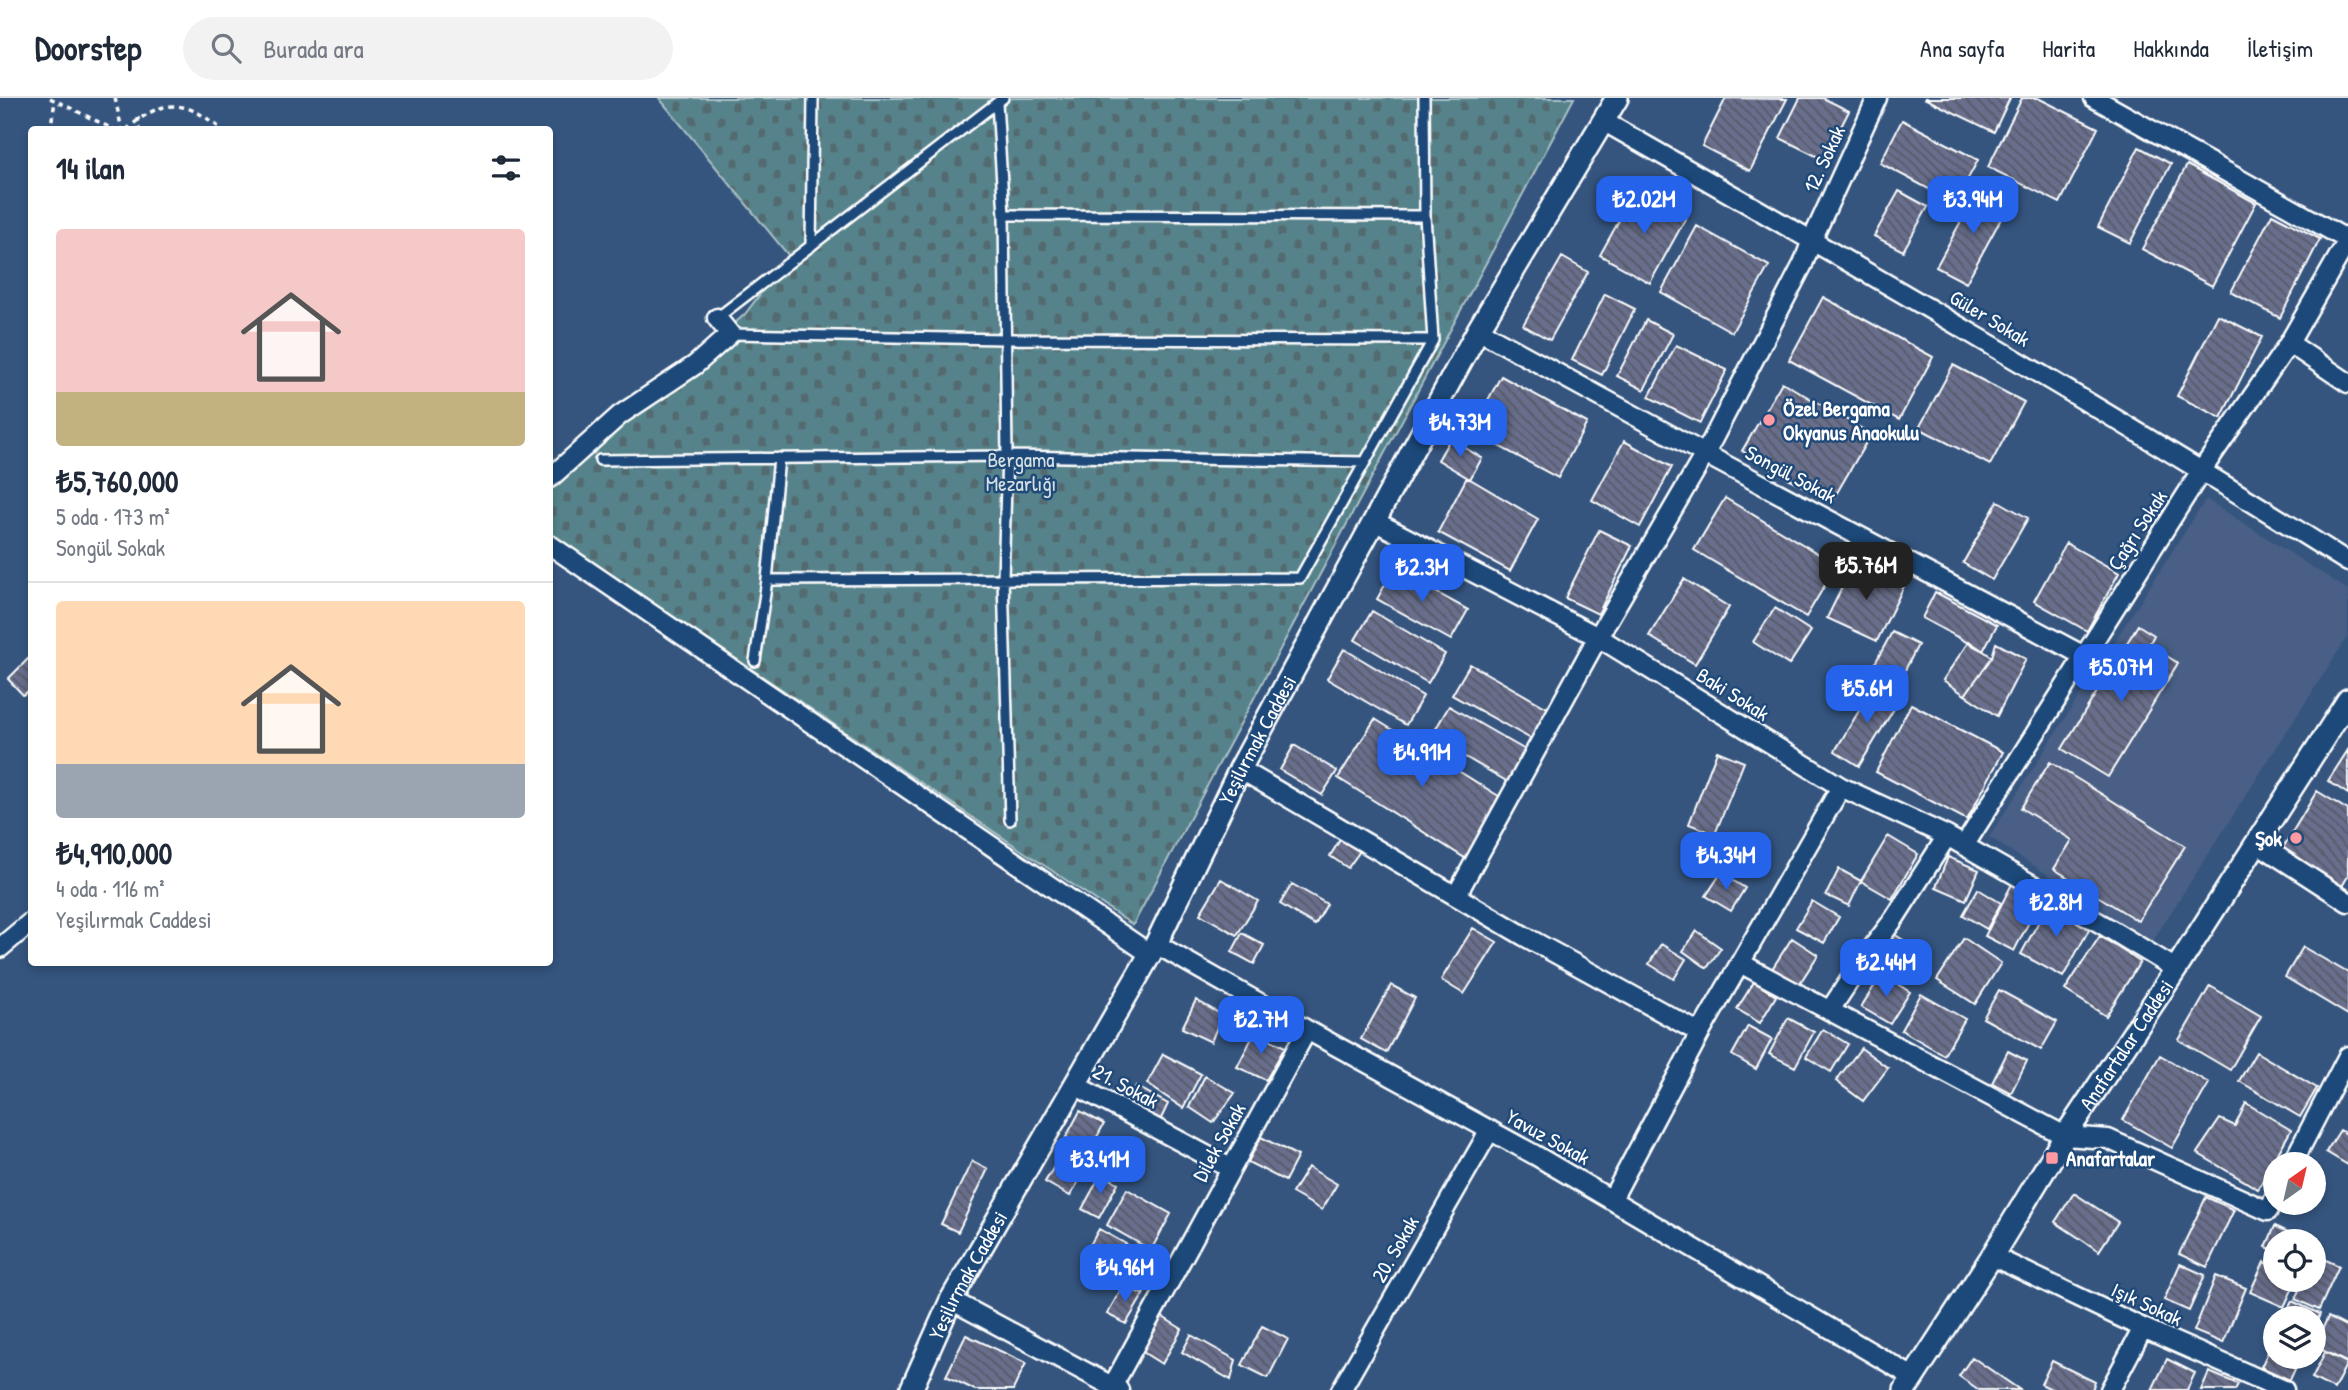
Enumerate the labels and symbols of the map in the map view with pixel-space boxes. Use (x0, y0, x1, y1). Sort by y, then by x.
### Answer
street label: 12. Sokak (1796, 121, 1852, 197)
pin: ₺2.02M (1587, 176, 1701, 236)
pin: ₺3.94M (1916, 176, 2030, 236)
street label: Güler Sokak (1944, 283, 2036, 354)
place label: Özel Bergama Okyanus Anaokulu (1783, 394, 1919, 448)
pin: ₺4.73M (1403, 400, 1517, 459)
marker: Özel Bergama Okyanus Anaokulu (1761, 412, 1777, 428)
street label: Songül Sokak (1740, 438, 1842, 510)
park label: Bergama Mezarlığı (986, 445, 1056, 498)
street label: Çağrı Sokak (2100, 484, 2174, 576)
pin: ₺5.76M (1809, 542, 1923, 602)
pin: ₺2.3M (1373, 545, 1471, 604)
pin: ₺5.07M (2064, 644, 2178, 704)
street label: Baki Sokak (1691, 660, 1775, 728)
pin: ₺5.6M (1818, 666, 1916, 725)
street label: Yeşilırmak Caddesi (1211, 670, 1303, 809)
pin: ₺4.91M (1365, 730, 1479, 789)
place label: Şok (2255, 824, 2282, 853)
marker: Şok (2288, 830, 2304, 846)
pin: ₺4.34M (1669, 832, 1783, 892)
pin: ₺2.8M (2007, 880, 2105, 939)
pin: ₺2.44M (1829, 940, 1943, 999)
street label: Anafartalar Caddesi (2072, 973, 2180, 1116)
pin: ₺2.7M (1212, 996, 1310, 1056)
street label: 21. Sokak (1088, 1057, 1164, 1115)
street label: Dilek Sokak (1185, 1097, 1253, 1187)
street label: Yavuz Sokak (1501, 1102, 1595, 1172)
pin: ₺3.41M (1043, 1136, 1157, 1196)
place label: Anafartalar (2066, 1144, 2156, 1173)
marker: Anafartalar (2044, 1150, 2060, 1166)
north arrow (2263, 1152, 2326, 1214)
street label: Yeşilırmak Caddesi (921, 1206, 1014, 1344)
street label: 20. Sokak (1364, 1210, 1426, 1288)
pin: ₺4.96M (1068, 1244, 1182, 1304)
street label: Işık Sokak (2107, 1275, 2187, 1333)

